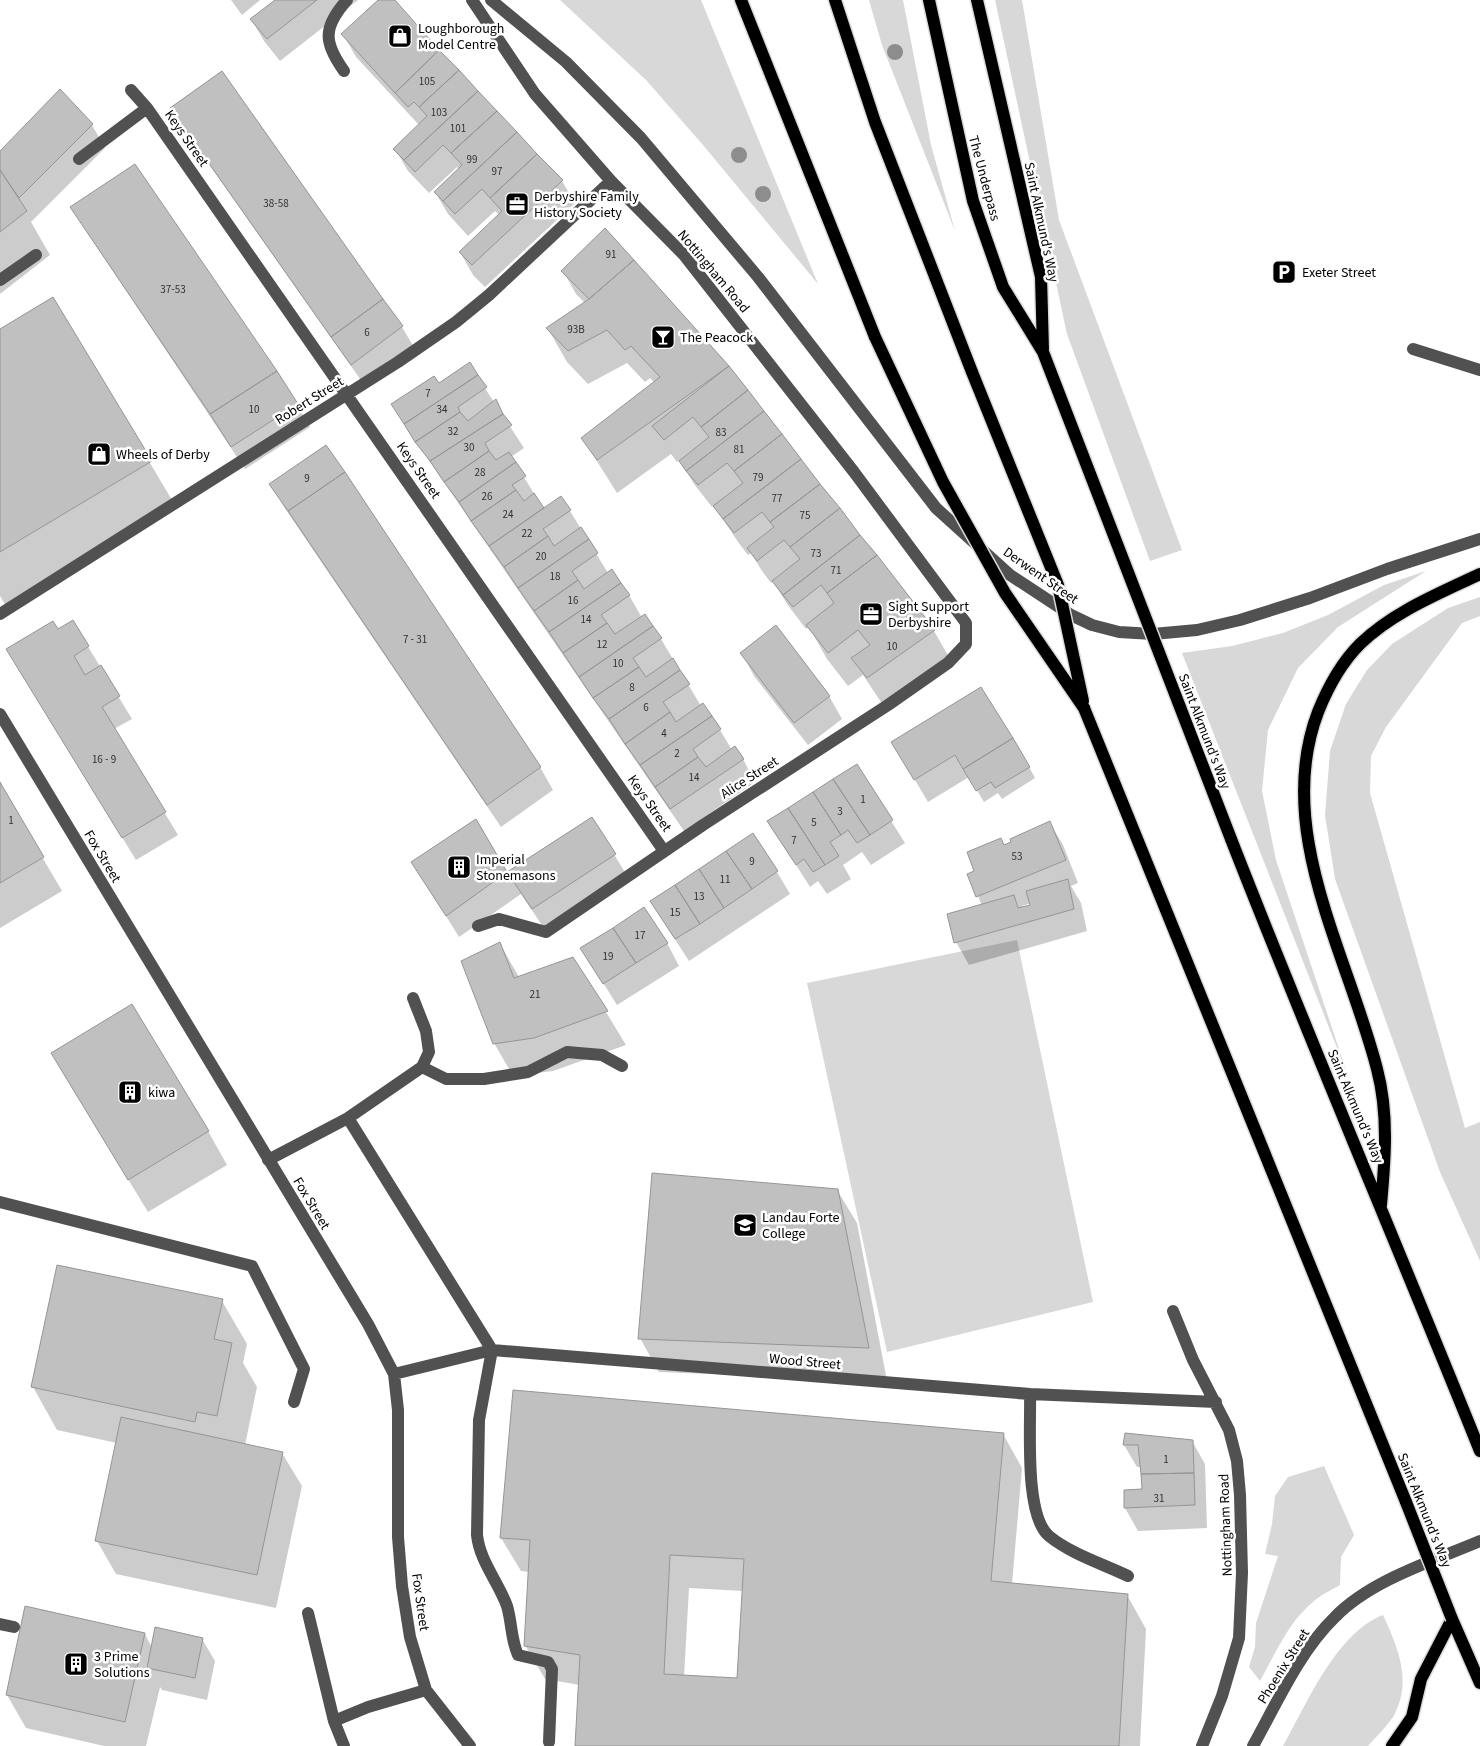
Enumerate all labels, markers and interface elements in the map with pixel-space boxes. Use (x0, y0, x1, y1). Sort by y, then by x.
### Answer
place label: Loughborough Model Centre (418, 19, 504, 55)
shop icon: Loughborough Model Centre (387, 23, 413, 49)
house number: 105 (419, 74, 435, 89)
house number: 103 (431, 105, 447, 120)
street label: Keys Street (159, 106, 213, 171)
house number: 101 (450, 121, 466, 136)
street label: The Underpass (963, 133, 1005, 223)
house number: 99 (467, 152, 477, 167)
street label: Saint Alkmund's Way (1019, 160, 1064, 284)
house number: 97 (492, 164, 502, 179)
place label: Derbyshire Family History Society (534, 187, 639, 223)
office icon: Derbyshire Family History Society (504, 191, 530, 217)
house number: 38-58 (263, 196, 289, 211)
street label: Nottingham Road (673, 226, 754, 317)
house number: 91 (606, 247, 616, 262)
parking icon: Exeter Street (1271, 259, 1297, 285)
place label: Exeter Street (1302, 263, 1376, 283)
house number: 37-53 (160, 282, 186, 297)
house number: 93B (567, 322, 585, 337)
bar icon: The Peacock (650, 324, 676, 350)
house number: 6 (364, 325, 370, 340)
place label: The Peacock (680, 328, 753, 348)
street label: Robert Street (271, 372, 348, 430)
house number: 7 (425, 386, 431, 401)
house number: 10 (249, 402, 259, 417)
house number: 34 (437, 402, 448, 417)
house number: 32 (448, 424, 458, 439)
house number: 83 (716, 425, 726, 440)
street label: Keys Street (391, 438, 445, 503)
house number: 30 (464, 440, 474, 455)
shop icon: Wheels of Derby (86, 441, 112, 467)
house number: 81 (734, 442, 744, 457)
place label: Wheels of Derby (116, 445, 210, 465)
house number: 28 (475, 465, 486, 480)
house number: 79 (753, 470, 763, 485)
house number: 9 (304, 471, 310, 486)
house number: 26 (482, 489, 493, 504)
house number: 77 (772, 491, 782, 506)
house number: 24 (503, 507, 514, 522)
house number: 75 (800, 508, 810, 523)
house number: 22 (522, 526, 532, 541)
street label: Derwent Street (999, 542, 1082, 609)
house number: 73 (811, 546, 821, 561)
house number: 20 (536, 549, 546, 564)
house number: 71 (831, 563, 841, 578)
house number: 18 (550, 569, 561, 584)
house number: 16 (568, 593, 579, 608)
place label: Sight Support Derbyshire (888, 597, 969, 633)
office icon: Sight Support Derbyshire (858, 601, 884, 627)
house number: 14 (581, 612, 592, 627)
house number: 7 - 31 (403, 632, 427, 647)
house number: 12 (597, 637, 607, 652)
house number: 10 (887, 639, 897, 654)
house number: 10 (613, 656, 623, 671)
street label: Saint Alkmund's Way (1173, 671, 1235, 792)
house number: 8 (629, 680, 635, 695)
house number: 6 (643, 700, 649, 715)
house number: 4 (661, 726, 667, 741)
house number: 2 (674, 746, 680, 761)
street label: Alice Street (717, 751, 783, 804)
house number: 16 - 9 (92, 752, 116, 767)
house number: 14 (689, 770, 700, 785)
street label: Keys Street (622, 771, 676, 836)
house number: 1 (860, 792, 866, 807)
house number: 3 (837, 804, 843, 819)
house number: 1 (8, 813, 14, 828)
house number: 5 (811, 815, 817, 830)
street label: Fox Street (79, 826, 126, 887)
house number: 7 (791, 833, 797, 848)
house number: 53 (1012, 849, 1022, 864)
place label: Imperial Stonemasons (476, 850, 556, 886)
building icon: Imperial Stonemasons (446, 854, 472, 880)
house number: 9 (749, 854, 755, 869)
house number: 11 (720, 872, 730, 887)
house number: 13 (694, 889, 704, 904)
house number: 15 (670, 905, 680, 920)
house number: 17 (635, 928, 645, 943)
house number: 19 (603, 949, 613, 964)
house number: 21 (530, 987, 540, 1002)
street label: Saint Alkmund's Way (1322, 1046, 1388, 1167)
building icon: kiwa (117, 1079, 143, 1105)
place label: kiwa (148, 1083, 175, 1103)
street label: Fox Street (288, 1173, 335, 1234)
place label: Landau Forte College (762, 1208, 839, 1244)
school or university icon: Landau Forte College (732, 1212, 758, 1238)
street label: Wood Street (768, 1349, 842, 1375)
street label: Saint Alkmund's Way (1392, 1450, 1456, 1571)
house number: 1 (1163, 1452, 1169, 1467)
street label: Nottingham Road (1214, 1473, 1238, 1577)
house number: 31 (1154, 1491, 1164, 1506)
street label: Fox Street (406, 1572, 434, 1633)
street label: Phoenix Street (1253, 1625, 1315, 1708)
place label: 3 Prime Solutions (94, 1647, 150, 1683)
building icon: 3 Prime Solutions (63, 1651, 89, 1677)

